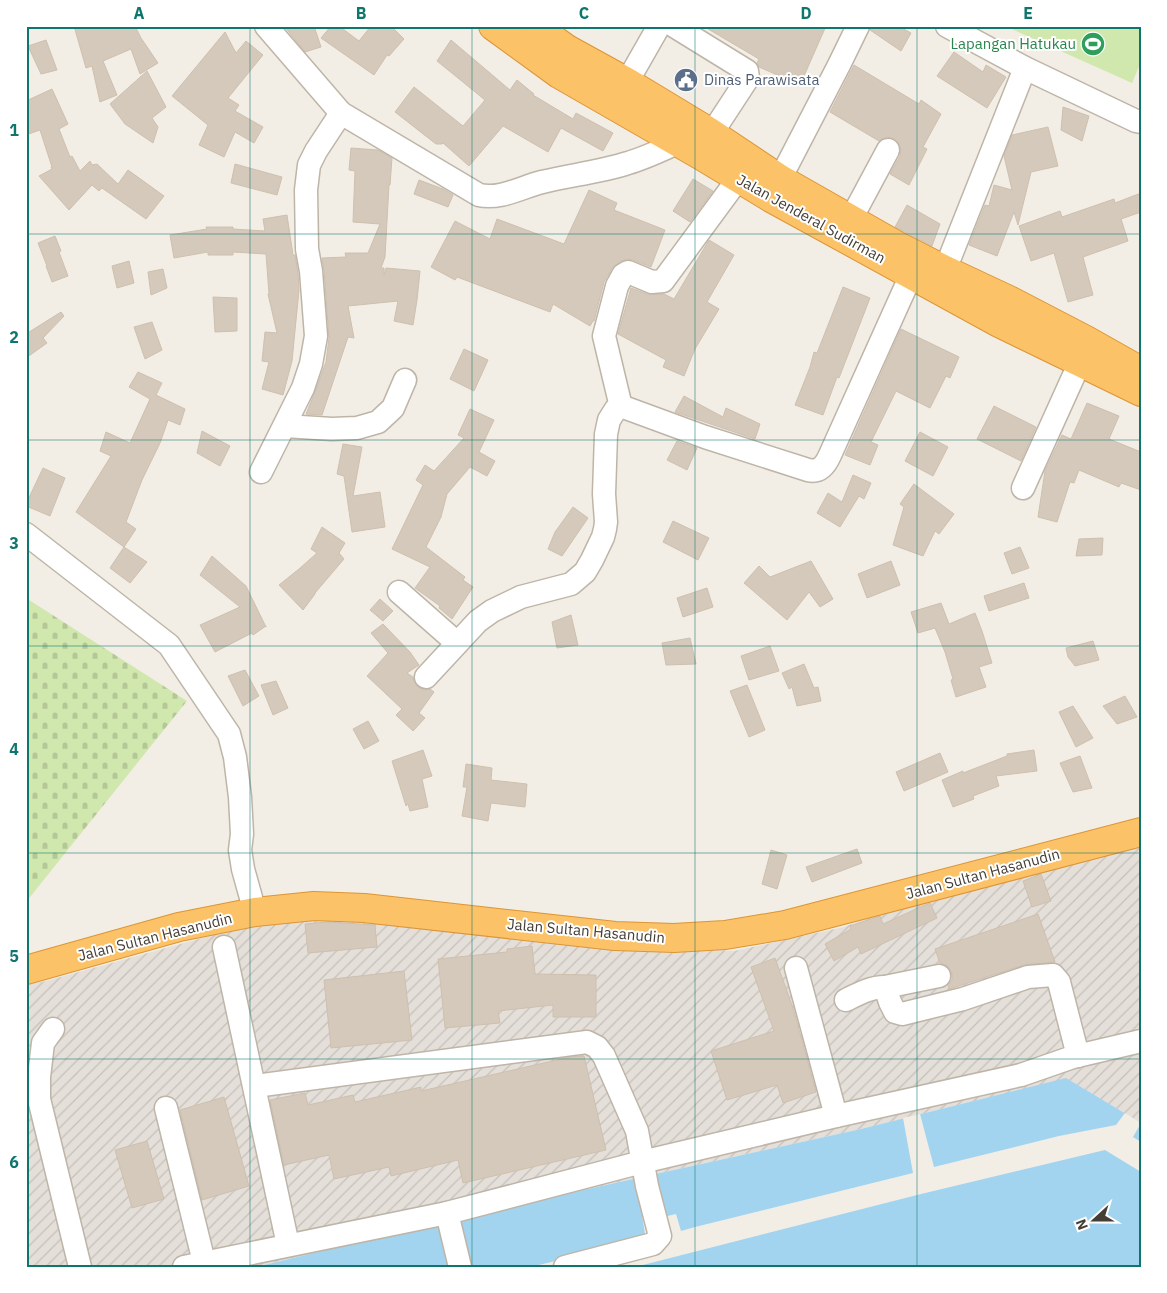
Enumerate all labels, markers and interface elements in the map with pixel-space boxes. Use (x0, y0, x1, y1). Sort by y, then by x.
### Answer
text: A (134, 3, 145, 23)
text: B (356, 3, 367, 23)
text: C (579, 3, 589, 23)
text: D (800, 3, 812, 23)
text: E (1023, 3, 1033, 23)
sports icon: Lapangan Hatukau (1080, 31, 1106, 57)
place label: Lapangan Hatukau (951, 34, 1076, 53)
public building icon: Dinas Parawisata (673, 67, 699, 93)
place label: Dinas Parawisata (704, 70, 819, 89)
text: 1 (9, 120, 19, 140)
street label: Jalan Jenderal Sudirman (734, 170, 889, 267)
text: 2 (9, 327, 19, 347)
text: 3 (9, 533, 19, 553)
text: 4 (9, 739, 19, 759)
street label: Jalan Sultan Hasanudin (904, 844, 1062, 903)
street label: Jalan Sultan Hasanudin (76, 908, 234, 965)
street label: Jalan Sultan Hasanudin (506, 914, 666, 947)
text: 5 (9, 946, 19, 966)
text: 6 (9, 1152, 19, 1172)
north arrow (1070, 1196, 1120, 1246)
text: N (1072, 1217, 1092, 1233)

